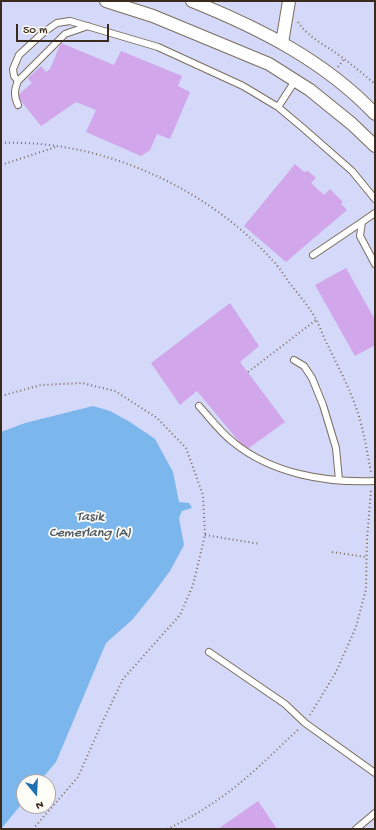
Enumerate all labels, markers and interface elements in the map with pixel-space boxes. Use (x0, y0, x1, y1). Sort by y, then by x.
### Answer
scale bar (18, 16, 111, 42)
text: 50 m (23, 24, 48, 38)
water label: Tasik Cemerlang (A) (49, 510, 131, 542)
north arrow (16, 774, 56, 814)
text: N (34, 798, 45, 811)

